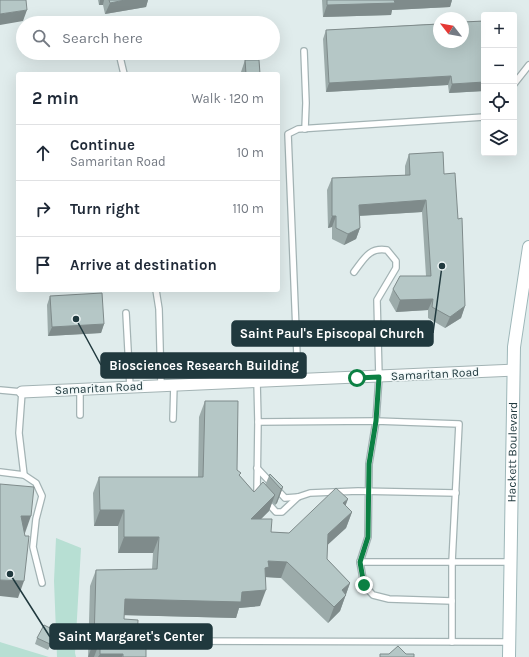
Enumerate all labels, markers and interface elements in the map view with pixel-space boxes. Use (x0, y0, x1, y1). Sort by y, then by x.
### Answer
north arrow (433, 12, 469, 48)
map controls (481, 12, 517, 156)
button: + (481, 12, 517, 48)
search box (16, 16, 280, 60)
icon: search (30, 27, 52, 49)
text: Search here (62, 29, 143, 47)
button: − (481, 48, 517, 84)
button: locate (481, 84, 517, 120)
text: 2 min (32, 88, 79, 108)
text: Walk · 120 m (191, 91, 264, 106)
button: layers (481, 120, 517, 156)
text: Continue (70, 136, 135, 154)
icon: ahead (32, 142, 54, 164)
text: 10 m (237, 145, 264, 160)
text: Samaritan Road (70, 154, 166, 169)
icon: right (32, 198, 54, 220)
text: Turn right (70, 200, 140, 218)
text: 110 m (232, 201, 264, 216)
icon: arrive (32, 254, 54, 276)
text: Arrive at destination (70, 256, 217, 274)
callout: Saint Paul's Episcopal Church (232, 321, 433, 346)
text: Saint Paul's Episcopal Church (240, 326, 424, 341)
callout: Biosciences Research Building (101, 353, 306, 378)
text: Biosciences Research Building (109, 358, 299, 373)
street label: Samaritan Road (390, 365, 480, 383)
route start (348, 369, 366, 387)
street label: Samaritan Road (54, 379, 144, 397)
street label: Hackett Boulevard (504, 402, 520, 502)
route end (355, 576, 373, 594)
callout: Saint Margaret's Center (50, 624, 212, 649)
text: Saint Margaret's Center (58, 629, 205, 644)

